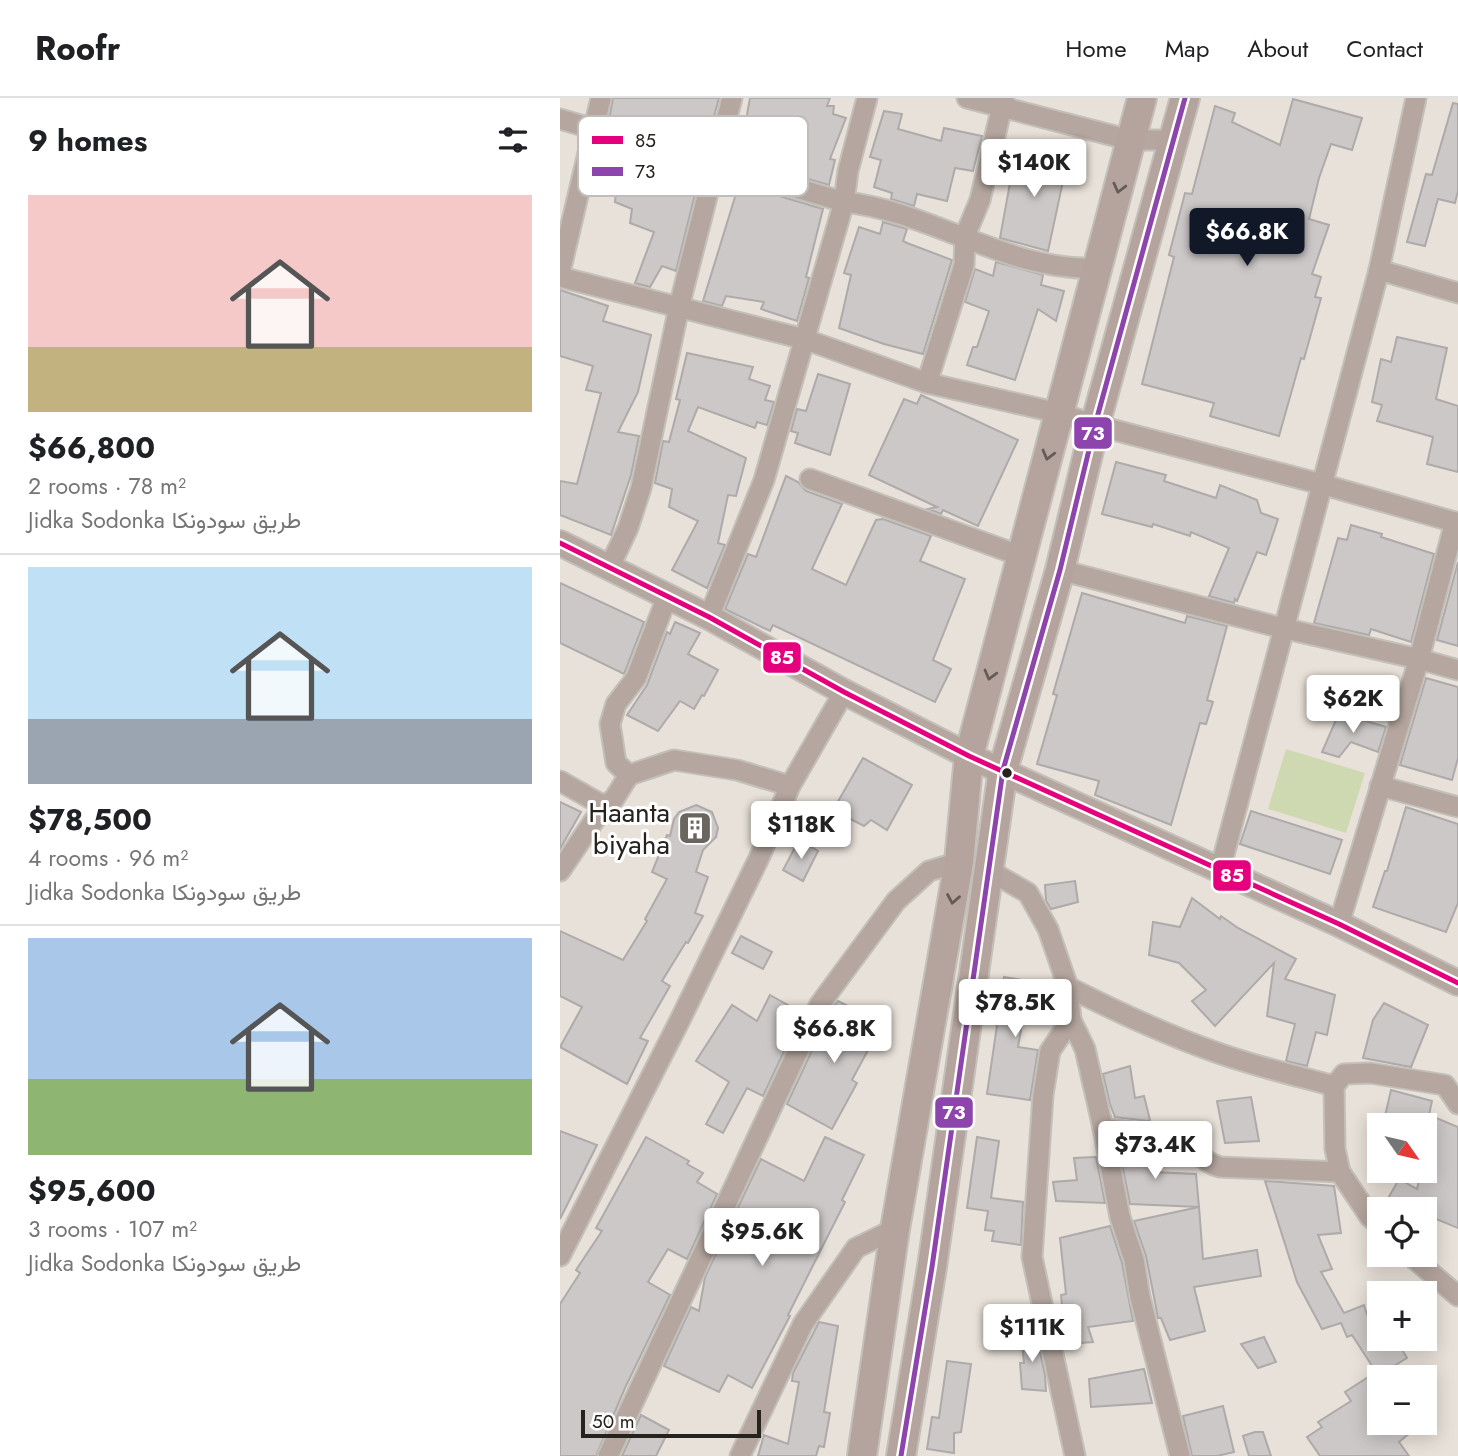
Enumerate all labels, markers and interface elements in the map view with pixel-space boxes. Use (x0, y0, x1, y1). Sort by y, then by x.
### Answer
text: Roofr (35, 25, 120, 72)
text: Home (1065, 31, 1127, 66)
text: Map (1165, 31, 1209, 66)
text: About (1247, 31, 1308, 66)
text: Contact (1346, 31, 1423, 66)
legend (578, 116, 808, 196)
text: 9 homes (28, 119, 147, 162)
icon: filters (494, 121, 532, 159)
text: 85 (635, 127, 656, 154)
pin: $140K (985, 140, 1083, 199)
text: $140K (997, 145, 1071, 179)
text: 73 (635, 158, 655, 185)
one-way arrow (1113, 182, 1127, 194)
pin: $66.8K (1190, 208, 1304, 268)
text: $66.8K (1206, 214, 1288, 248)
icon: home (217, 241, 343, 367)
line badge: 73 (1073, 416, 1113, 450)
text: 73 (1081, 420, 1105, 447)
text: $66,800 (28, 426, 155, 469)
one-way arrow (1042, 449, 1056, 461)
text: 2 rooms · 78 m² (28, 469, 186, 503)
text: Jidka Sodonka طريق سودونكا (28, 503, 301, 537)
icon: home (217, 613, 343, 739)
line badge: 85 (762, 641, 802, 674)
text: 85 (770, 644, 794, 671)
one-way arrow (984, 669, 998, 681)
pin: $62K (1312, 676, 1394, 735)
text: $62K (1323, 681, 1383, 715)
unlabelled marker (1000, 766, 1014, 780)
place label: Haanta biyaha (588, 792, 670, 865)
text: $78,500 (28, 798, 152, 841)
pin: $118K (752, 802, 850, 861)
text: $118K (767, 807, 835, 841)
building icon: Haanta biyaha (676, 809, 714, 847)
text: 4 rooms · 96 m² (28, 841, 188, 875)
line badge: 85 (1212, 859, 1252, 892)
text: 85 (1220, 862, 1244, 889)
text: Jidka Sodonka طريق سودونكا (28, 875, 301, 909)
one-way arrow (946, 893, 961, 905)
pin: $78.5K (958, 979, 1072, 1039)
icon: home (217, 984, 343, 1110)
text: $78.5K (975, 985, 1055, 1019)
pin: $66.8K (777, 1006, 891, 1065)
text: $66.8K (793, 1011, 875, 1045)
line badge: 73 (934, 1096, 974, 1129)
text: 73 (942, 1099, 966, 1126)
north arrow (1367, 1113, 1437, 1183)
map controls (1367, 1113, 1437, 1435)
pin: $73.4K (1098, 1122, 1212, 1181)
text: $73.4K (1114, 1127, 1196, 1161)
text: $95,600 (28, 1169, 156, 1212)
button: locate (1367, 1197, 1437, 1267)
pin: $95.6K (705, 1208, 819, 1268)
text: 3 rooms · 107 m² (28, 1212, 197, 1246)
text: $95.6K (720, 1214, 804, 1248)
text: Jidka Sodonka طريق سودونكا (28, 1246, 301, 1280)
button: + (1367, 1281, 1437, 1351)
pin: $111K (983, 1304, 1081, 1364)
text: $111K (999, 1310, 1065, 1344)
button: − (1367, 1365, 1437, 1435)
scale bar (581, 1407, 761, 1439)
text: 50 m (592, 1408, 635, 1435)

